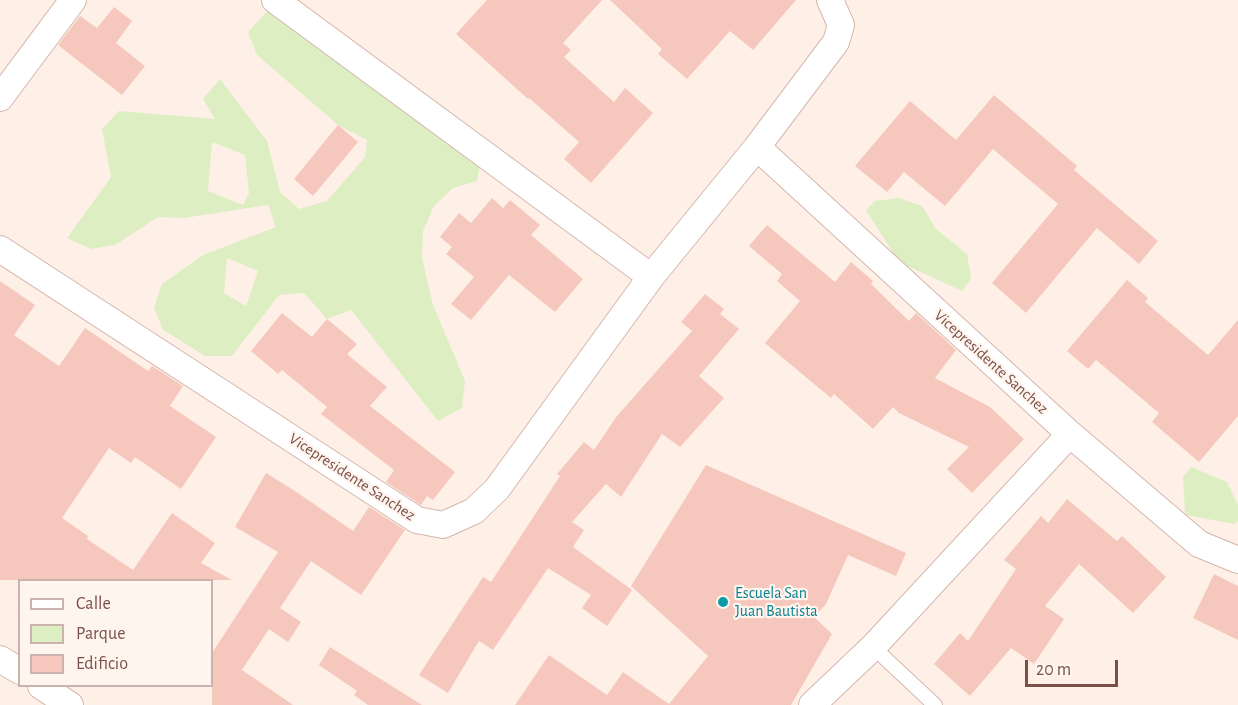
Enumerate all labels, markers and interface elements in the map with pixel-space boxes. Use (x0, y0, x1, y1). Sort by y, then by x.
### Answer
street label: Vicepresidente Sanchez (930, 306, 1052, 418)
street label: Vicepresidente Sanchez (285, 429, 419, 525)
legend (18, 579, 213, 687)
place label: Escuela San Juan Bautista (735, 583, 818, 621)
text: Calle (76, 595, 111, 613)
marker: Escuela San Juan Bautista (716, 595, 730, 609)
text: Parque (76, 625, 125, 643)
scale bar (1028, 648, 1121, 686)
text: Edificio (76, 655, 128, 673)
text: 20 m (1036, 661, 1071, 679)

